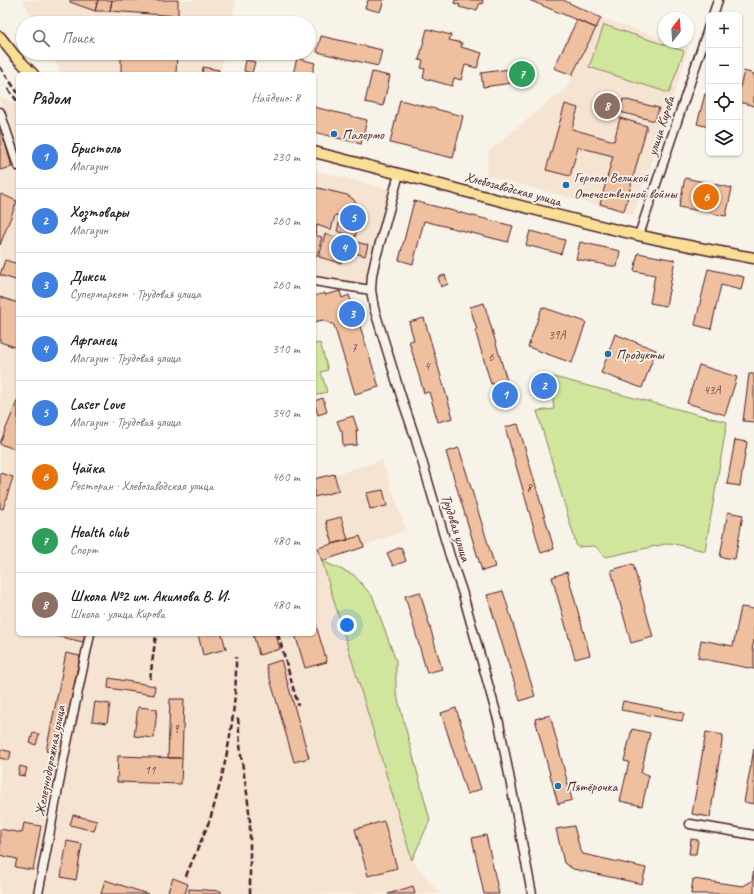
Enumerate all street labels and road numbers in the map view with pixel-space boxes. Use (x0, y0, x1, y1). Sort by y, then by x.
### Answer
street label: улица Кирова (643, 93, 679, 159)
street label: Хлебозаводская улица (463, 168, 564, 210)
street label: Трудовая улица (438, 493, 474, 564)
street label: Железнодорожная улица (31, 703, 69, 818)

